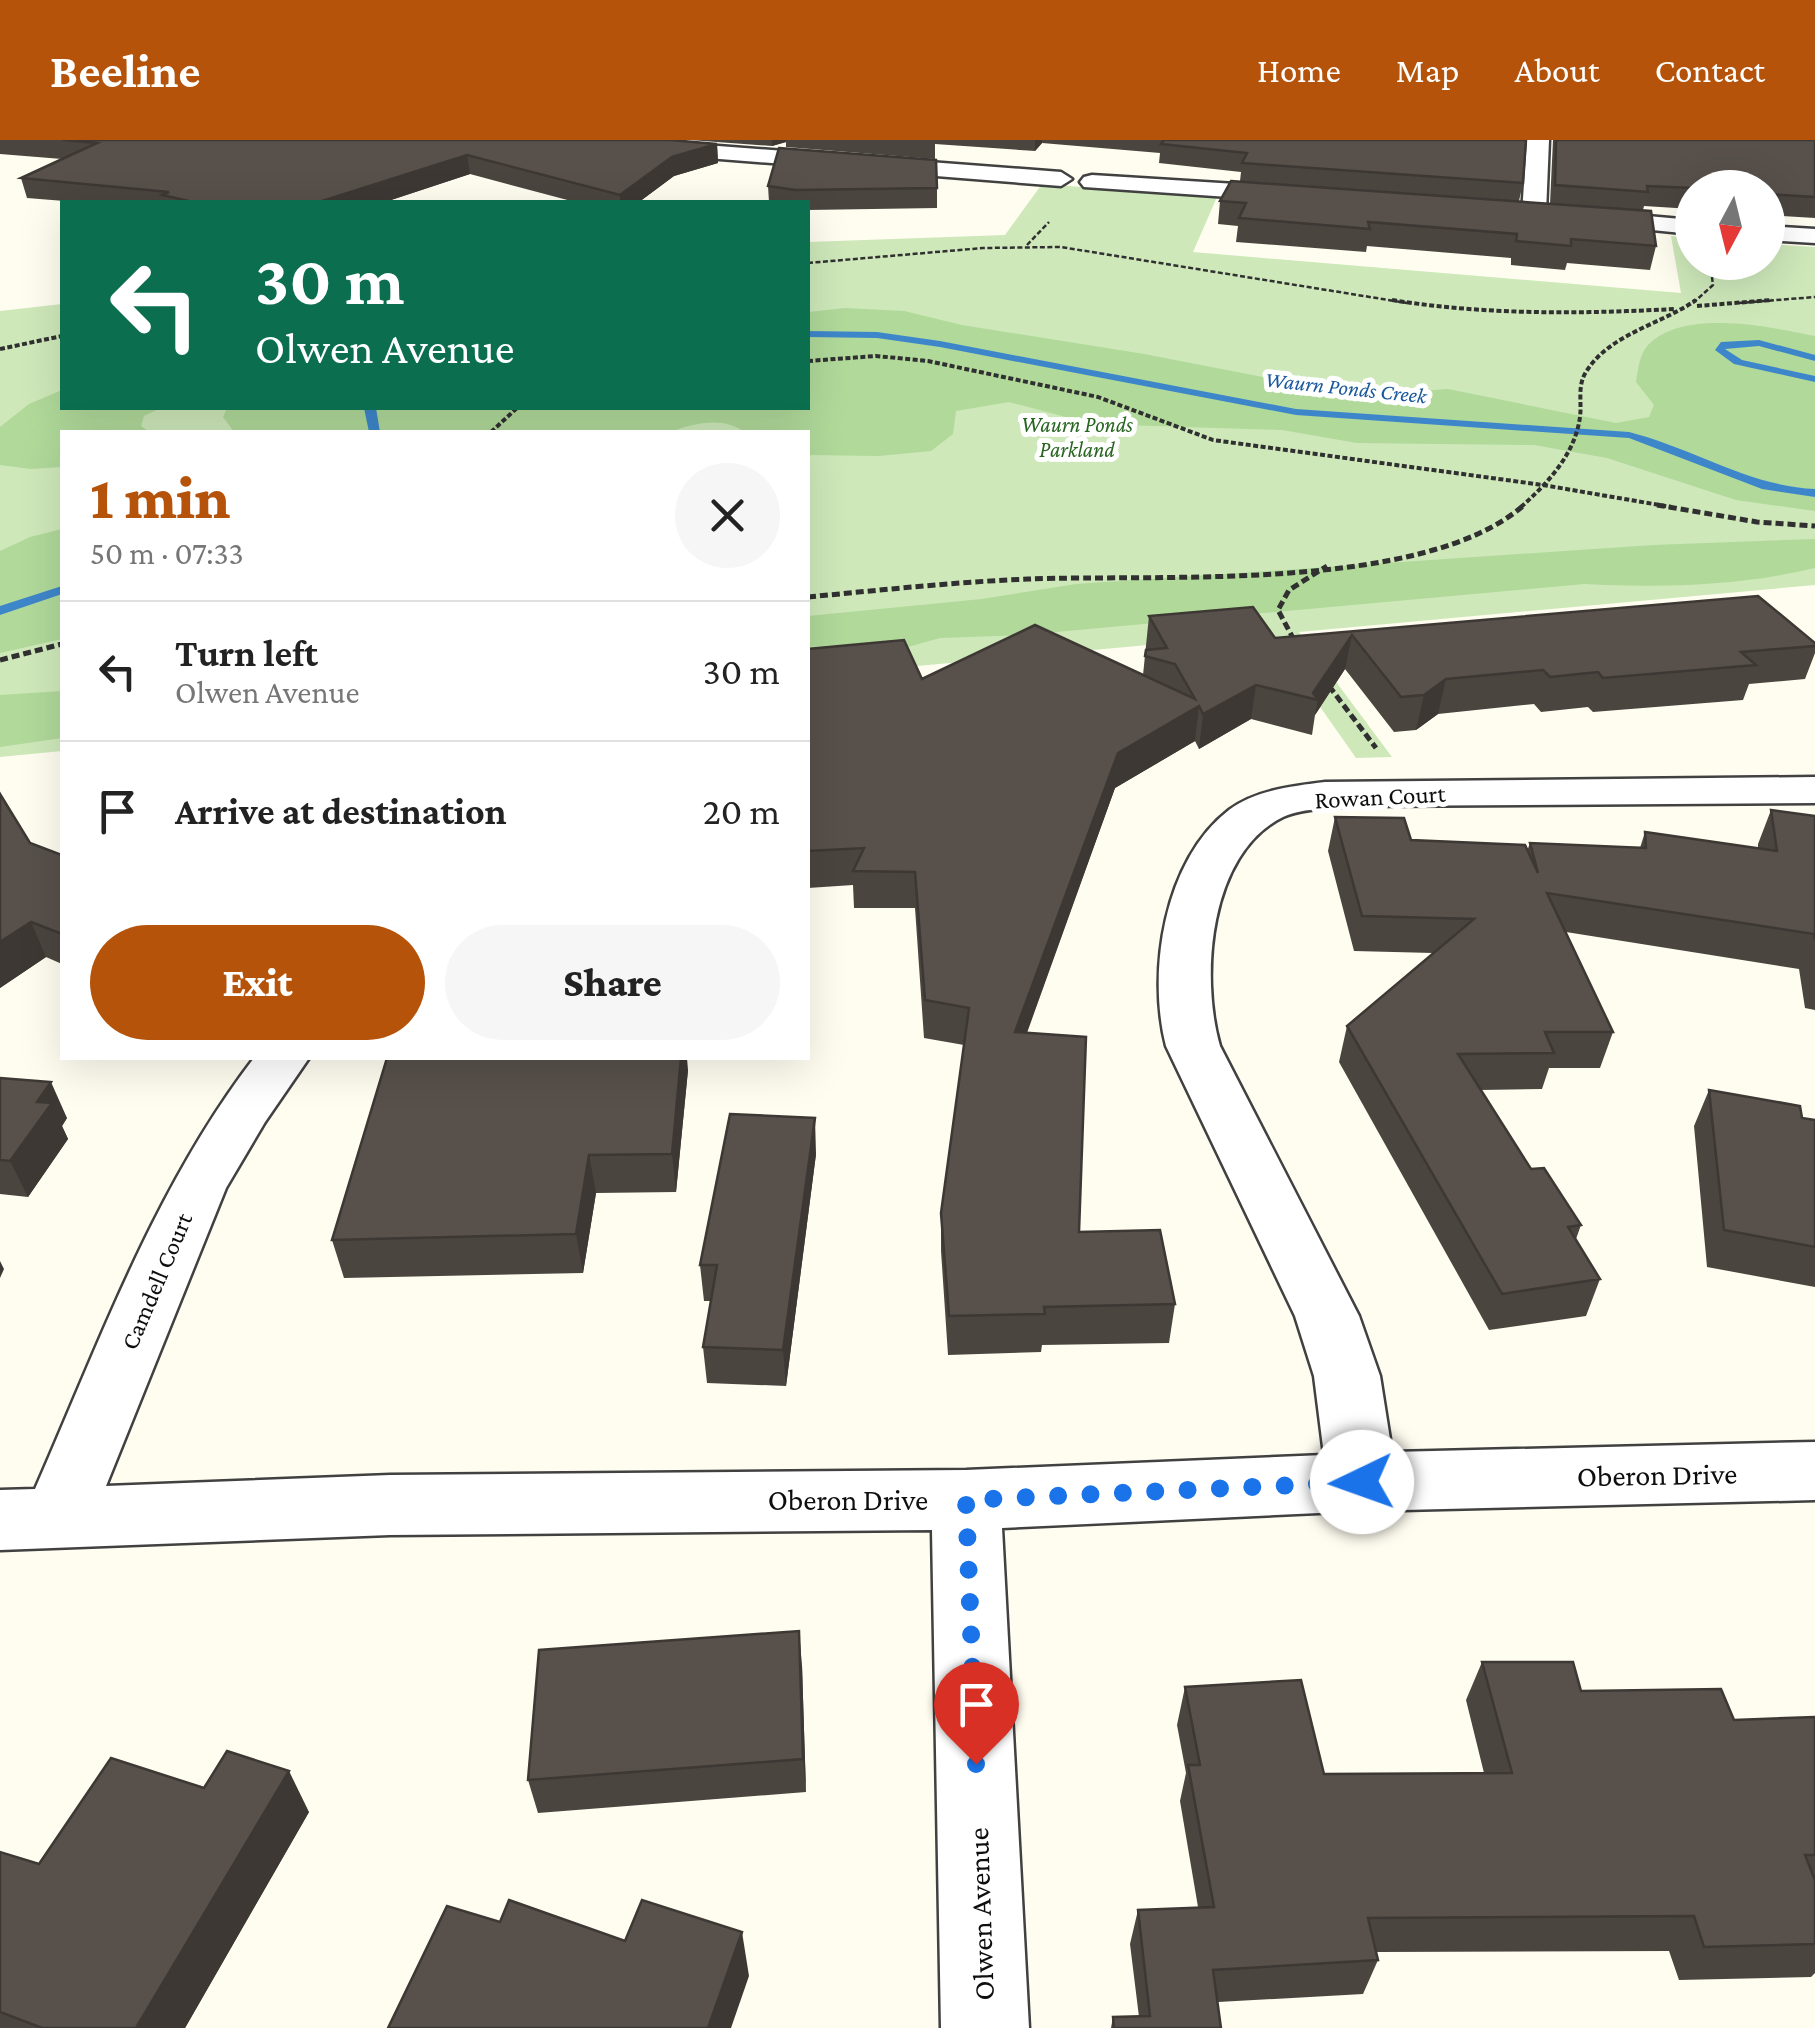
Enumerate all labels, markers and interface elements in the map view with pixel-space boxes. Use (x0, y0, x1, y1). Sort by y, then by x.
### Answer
text: Beeline (50, 44, 201, 97)
text: Home (1257, 51, 1341, 90)
text: Map (1396, 51, 1459, 90)
text: About (1514, 51, 1600, 90)
text: Contact (1655, 51, 1765, 90)
north arrow (1675, 170, 1785, 280)
map controls (1675, 170, 1785, 280)
icon: left (90, 240, 220, 370)
text: 30 m (255, 241, 404, 319)
text: Olwen Avenue (255, 323, 515, 373)
water label: Waurn Ponds Creek (1264, 367, 1429, 409)
park label: Waurn Ponds Parkland (1021, 412, 1133, 462)
button: close (675, 463, 780, 568)
text: 1 min (90, 464, 230, 531)
text: 50 m · 07:33 (90, 535, 244, 571)
text: Turn left (175, 632, 318, 674)
icon: left (90, 644, 145, 699)
text: 30 m (703, 650, 780, 692)
text: Olwen Avenue (175, 674, 360, 710)
street label: Rowan Court (1314, 780, 1447, 813)
icon: arrive (90, 784, 145, 839)
text: Arrive at destination (175, 790, 507, 832)
text: 20 m (703, 790, 780, 832)
button: Exit (90, 925, 425, 1040)
button: Share (445, 925, 780, 1040)
street label: Camdell Court (116, 1208, 198, 1354)
position arrow (1310, 1430, 1414, 1534)
street label: Oberon Drive (1576, 1457, 1738, 1492)
street label: Oberon Drive (768, 1483, 928, 1516)
pin (934, 1662, 1019, 1765)
icon: arrive (949, 1677, 1004, 1732)
street label: Olwen Avenue (961, 1827, 1000, 2001)

